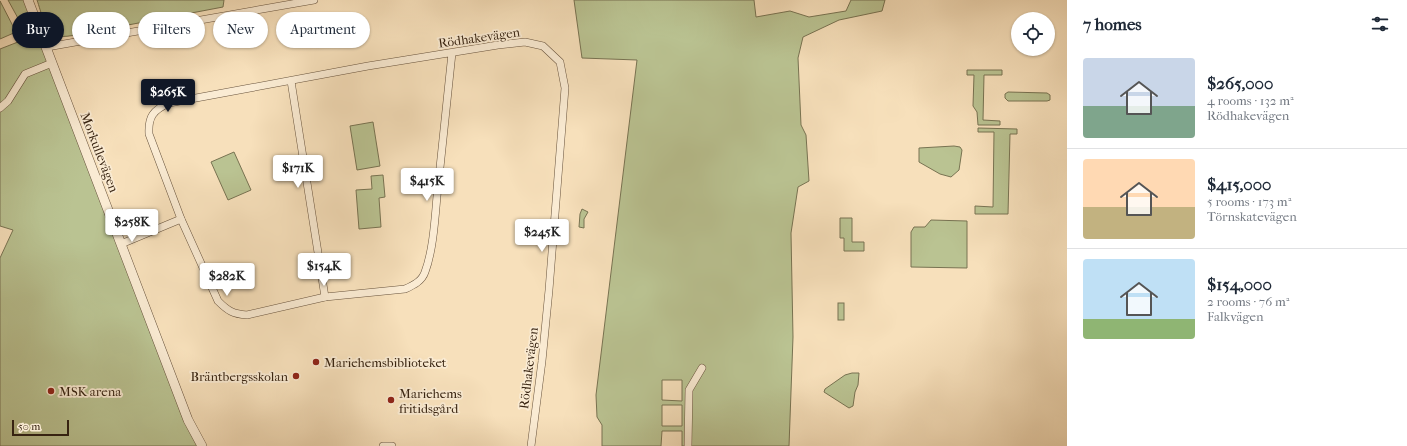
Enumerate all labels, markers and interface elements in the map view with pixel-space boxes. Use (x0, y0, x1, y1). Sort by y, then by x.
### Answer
chip: Buy (12, 12, 64, 48)
chip: Rent (72, 12, 130, 48)
chip: Filters (138, 12, 205, 48)
chip: New (213, 12, 268, 48)
chip: Apartment (276, 12, 370, 48)
map controls (1011, 12, 1055, 56)
button: locate (1011, 12, 1055, 56)
icon: filters (1369, 13, 1391, 35)
text: 7 homes (1083, 14, 1142, 34)
street label: Rödhakevägen (437, 24, 521, 51)
text: $265,000 (1207, 73, 1273, 93)
icon: home (1115, 74, 1163, 122)
pin: $265K (140, 79, 196, 113)
text: $265K (150, 84, 186, 99)
text: 4 rooms · 132 m² (1207, 93, 1294, 108)
text: Rödhakevägen (1207, 108, 1289, 123)
street label: Morkullevägen (77, 110, 122, 195)
pin: $171K (270, 155, 326, 189)
text: $171K (282, 160, 314, 175)
pin: $415K (399, 168, 455, 202)
text: $415K (410, 173, 444, 188)
text: $415,000 (1207, 174, 1271, 194)
icon: home (1115, 175, 1163, 223)
text: 5 rooms · 173 m² (1207, 194, 1291, 209)
pin: $258K (104, 209, 160, 243)
text: Törnskatevägen (1207, 209, 1297, 224)
text: $258K (114, 214, 150, 229)
pin: $245K (514, 219, 570, 253)
text: $245K (524, 224, 560, 239)
pin: $154K (296, 253, 352, 287)
text: $154K (307, 258, 341, 273)
pin: $282K (199, 263, 255, 297)
text: $282K (209, 268, 245, 283)
text: $154,000 (1207, 274, 1272, 294)
icon: home (1115, 275, 1163, 323)
text: 2 rooms · 76 m² (1207, 294, 1289, 309)
text: Falkvägen (1207, 309, 1264, 324)
street label: Rödhakevägen (516, 326, 541, 410)
place label: Mariehemsbiblioteket (324, 355, 447, 370)
marker: Mariehemsbiblioteket (311, 357, 321, 367)
place label: Bräntbergsskolan (191, 369, 288, 384)
marker: Bräntbergsskolan (291, 371, 301, 381)
place label: MSK arena (59, 384, 122, 399)
marker: MSK arena (46, 386, 56, 396)
place label: Mariehems fritidsgård (399, 386, 462, 416)
marker: Mariehems fritidsgård (386, 395, 396, 405)
scale bar (12, 418, 69, 437)
text: 50 m (18, 420, 40, 433)

